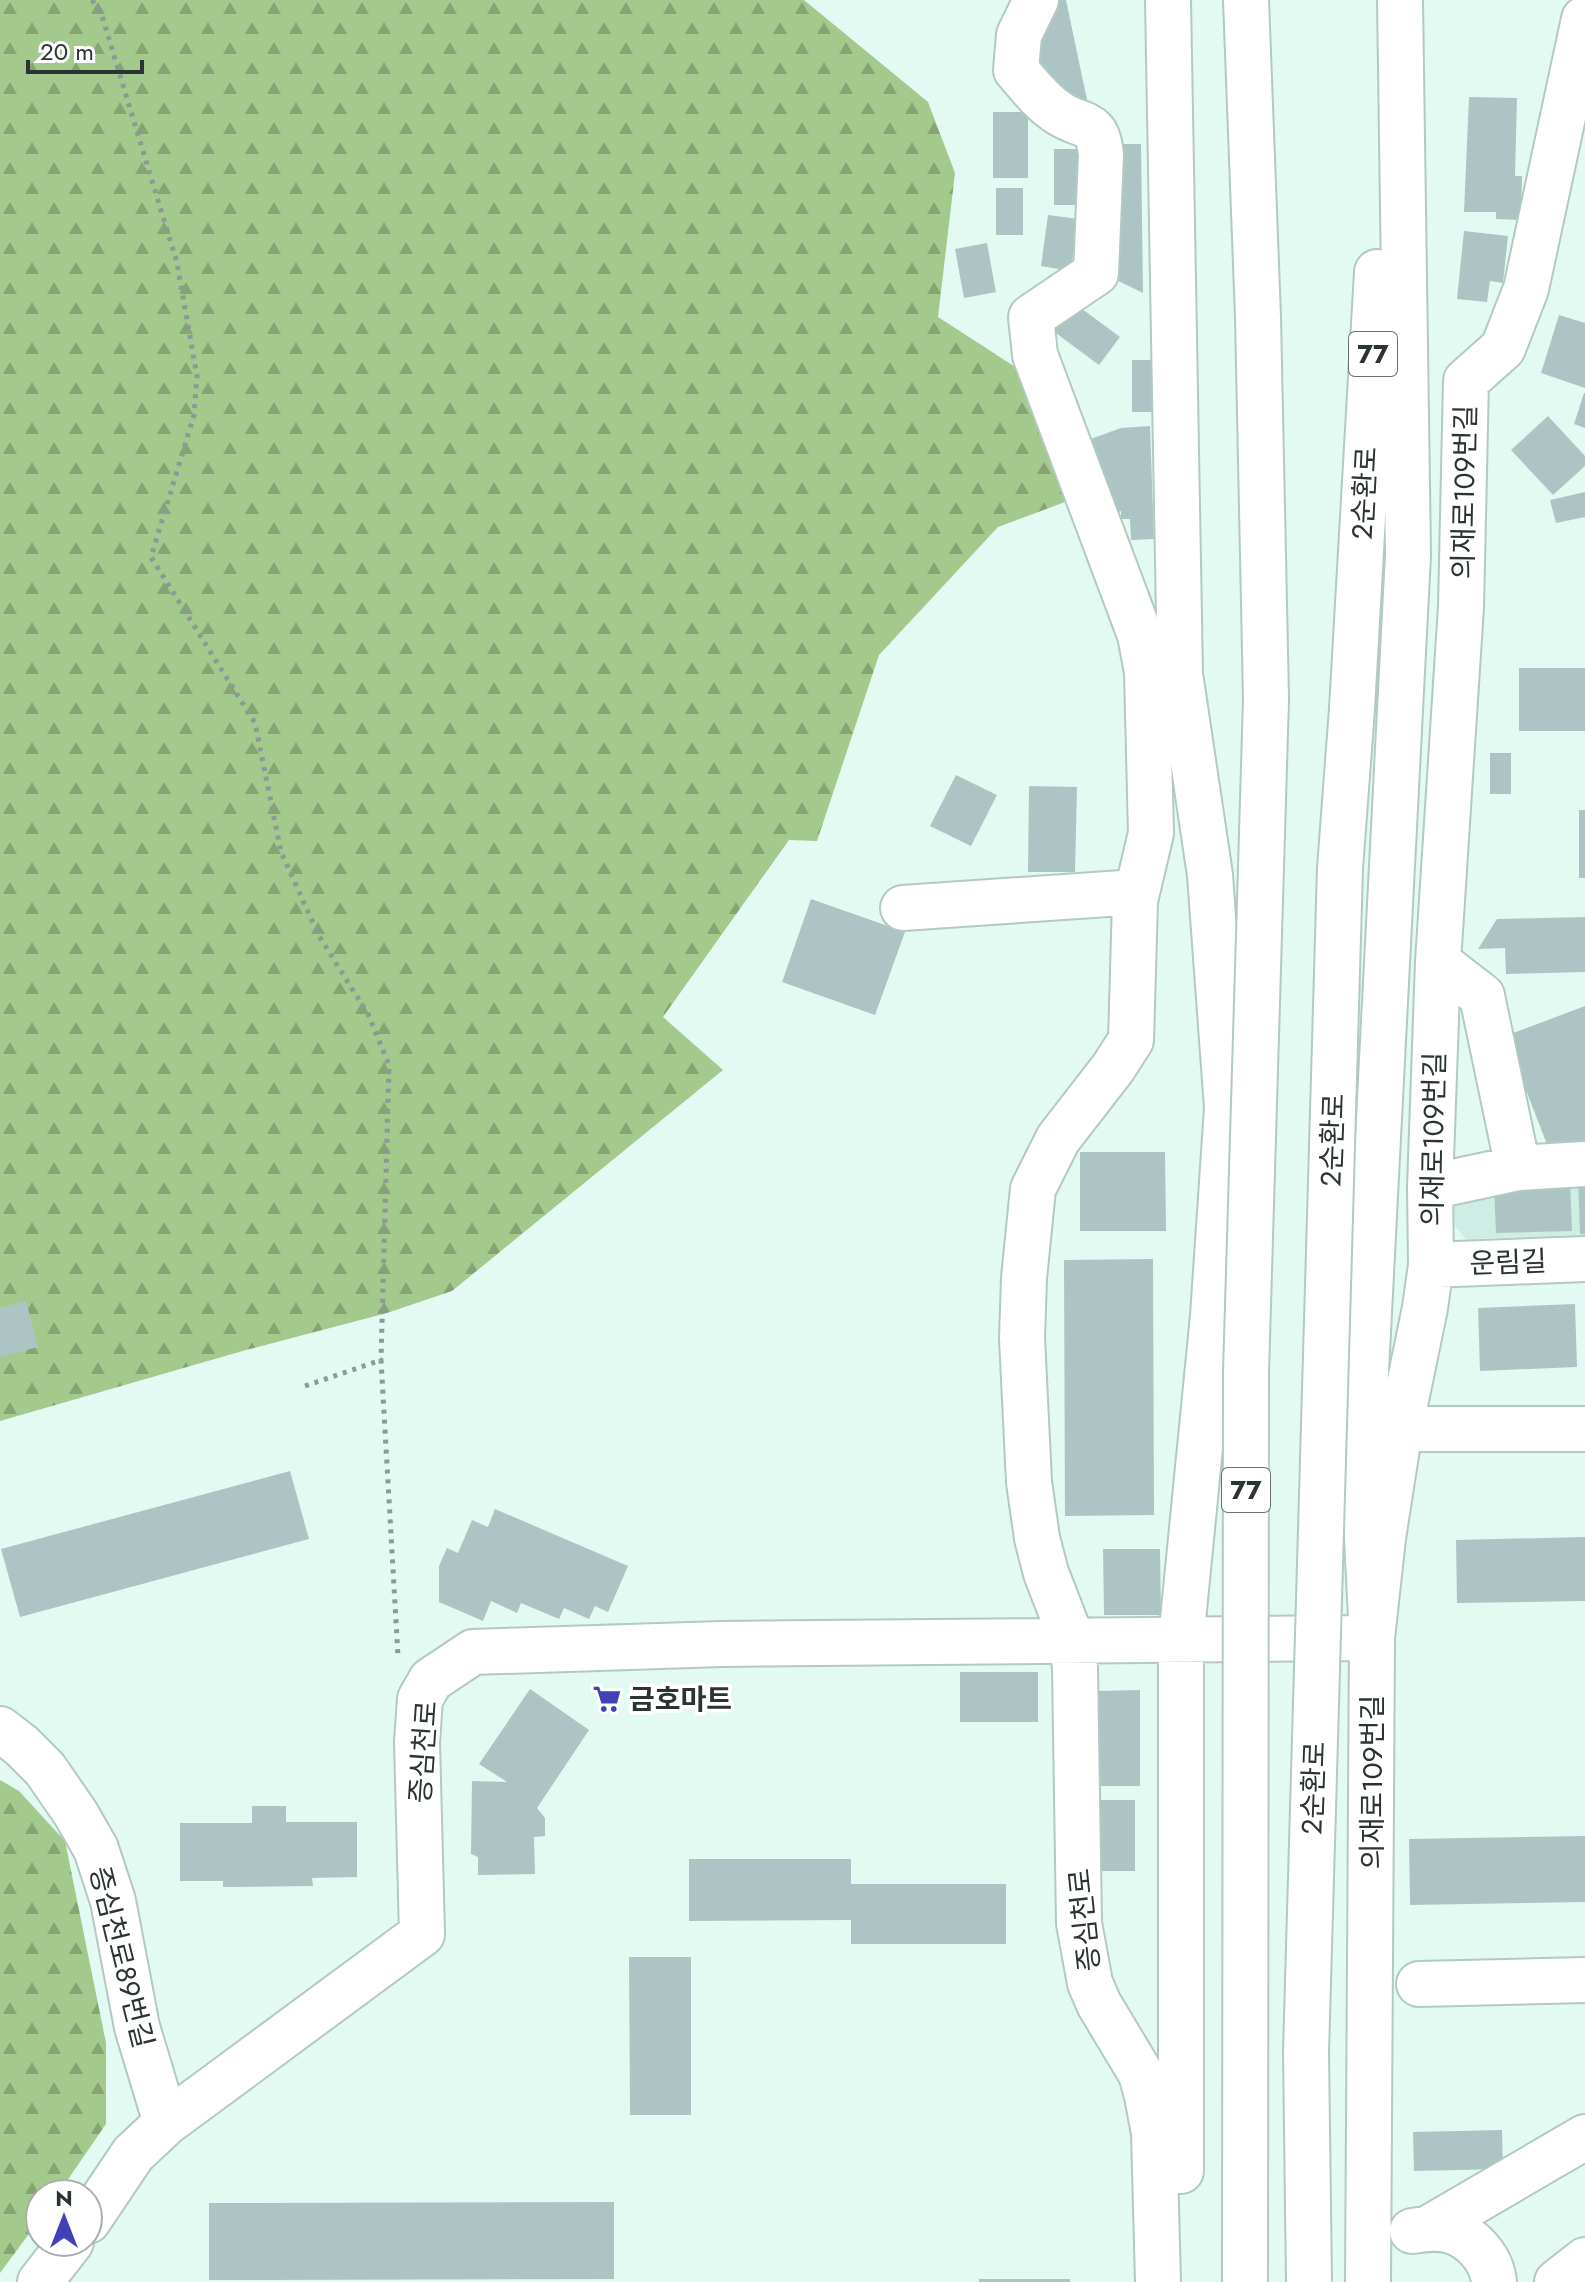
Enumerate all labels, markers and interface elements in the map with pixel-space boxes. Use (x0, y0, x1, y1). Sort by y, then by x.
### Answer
scale bar (28, 24, 142, 74)
text: 20 m (40, 34, 94, 69)
road number: 77 (1349, 332, 1397, 376)
street label: 의재로109번길 (1442, 404, 1487, 580)
street label: 2순환로 (1342, 445, 1387, 541)
street label: 의재로109번길 (1411, 1051, 1456, 1227)
street label: 2순환로 (1310, 1093, 1355, 1187)
street label: 운림길 (1469, 1241, 1547, 1284)
road number: 77 (1222, 1468, 1270, 1512)
place label: 금호마트 (629, 1679, 732, 1720)
supermarket icon: 금호마트 (592, 1684, 622, 1714)
street label: 의재로109번길 (1352, 1695, 1393, 1869)
street label: 증심천로 (399, 1699, 448, 1805)
street label: 2순환로 (1291, 1741, 1336, 1835)
street label: 증심천로89번길 (79, 1862, 164, 2052)
street label: 증심천로 (1059, 1867, 1110, 1973)
north arrow (24, 2178, 104, 2258)
text: N (55, 2182, 73, 2214)

